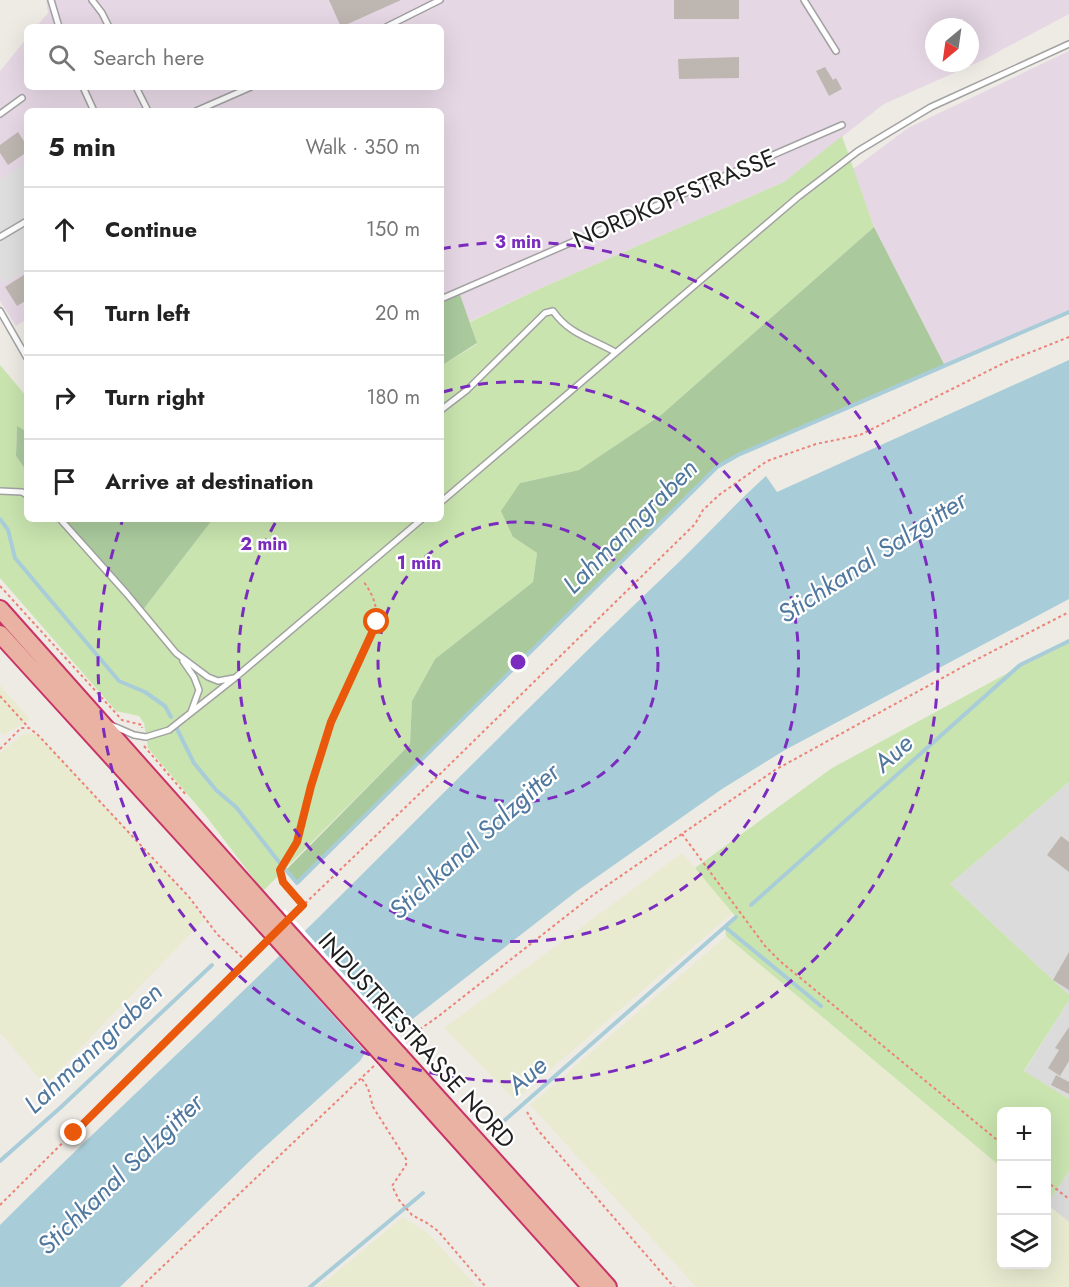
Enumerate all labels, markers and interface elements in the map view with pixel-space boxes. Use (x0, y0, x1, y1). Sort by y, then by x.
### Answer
north arrow (925, 18, 979, 72)
search box (24, 24, 444, 90)
icon: search (45, 41, 78, 74)
text: Search here (93, 41, 204, 73)
text: 5 min (48, 128, 116, 166)
text: Walk · 350 m (305, 133, 420, 162)
street label: NORDKOPFSTRASSE (567, 140, 781, 256)
icon: ahead (48, 213, 81, 246)
text: Continue (105, 213, 197, 245)
text: 150 m (366, 215, 420, 244)
text: 3 min (495, 229, 541, 255)
icon: left (48, 297, 81, 330)
text: Turn left (105, 297, 190, 329)
text: 20 m (375, 299, 420, 328)
icon: right (48, 381, 81, 414)
text: Turn right (105, 381, 205, 413)
text: 180 m (366, 383, 420, 412)
water label: Lahmanngraben (554, 450, 706, 602)
icon: arrive (48, 465, 81, 498)
text: Arrive at destination (105, 465, 314, 497)
water label: Stichkanal Salzgitter (770, 481, 975, 632)
text: 2 min (240, 531, 288, 557)
text: 1 min (397, 550, 441, 576)
route start (363, 608, 389, 634)
centre of rings (508, 652, 528, 672)
water label: Aue (864, 725, 921, 782)
water label: Stichkanal Salzgitter (380, 753, 569, 928)
street label: INDUSTRIESTRASSE NORD (310, 924, 524, 1156)
water label: Lahmanngraben (15, 974, 171, 1122)
water label: Aue (498, 1047, 555, 1104)
water label: Stichkanal Salzgitter (28, 1084, 213, 1264)
map controls (997, 1107, 1051, 1269)
button: + (997, 1107, 1051, 1161)
route end (60, 1119, 86, 1145)
button: − (997, 1161, 1051, 1215)
button: layers (997, 1215, 1051, 1269)

